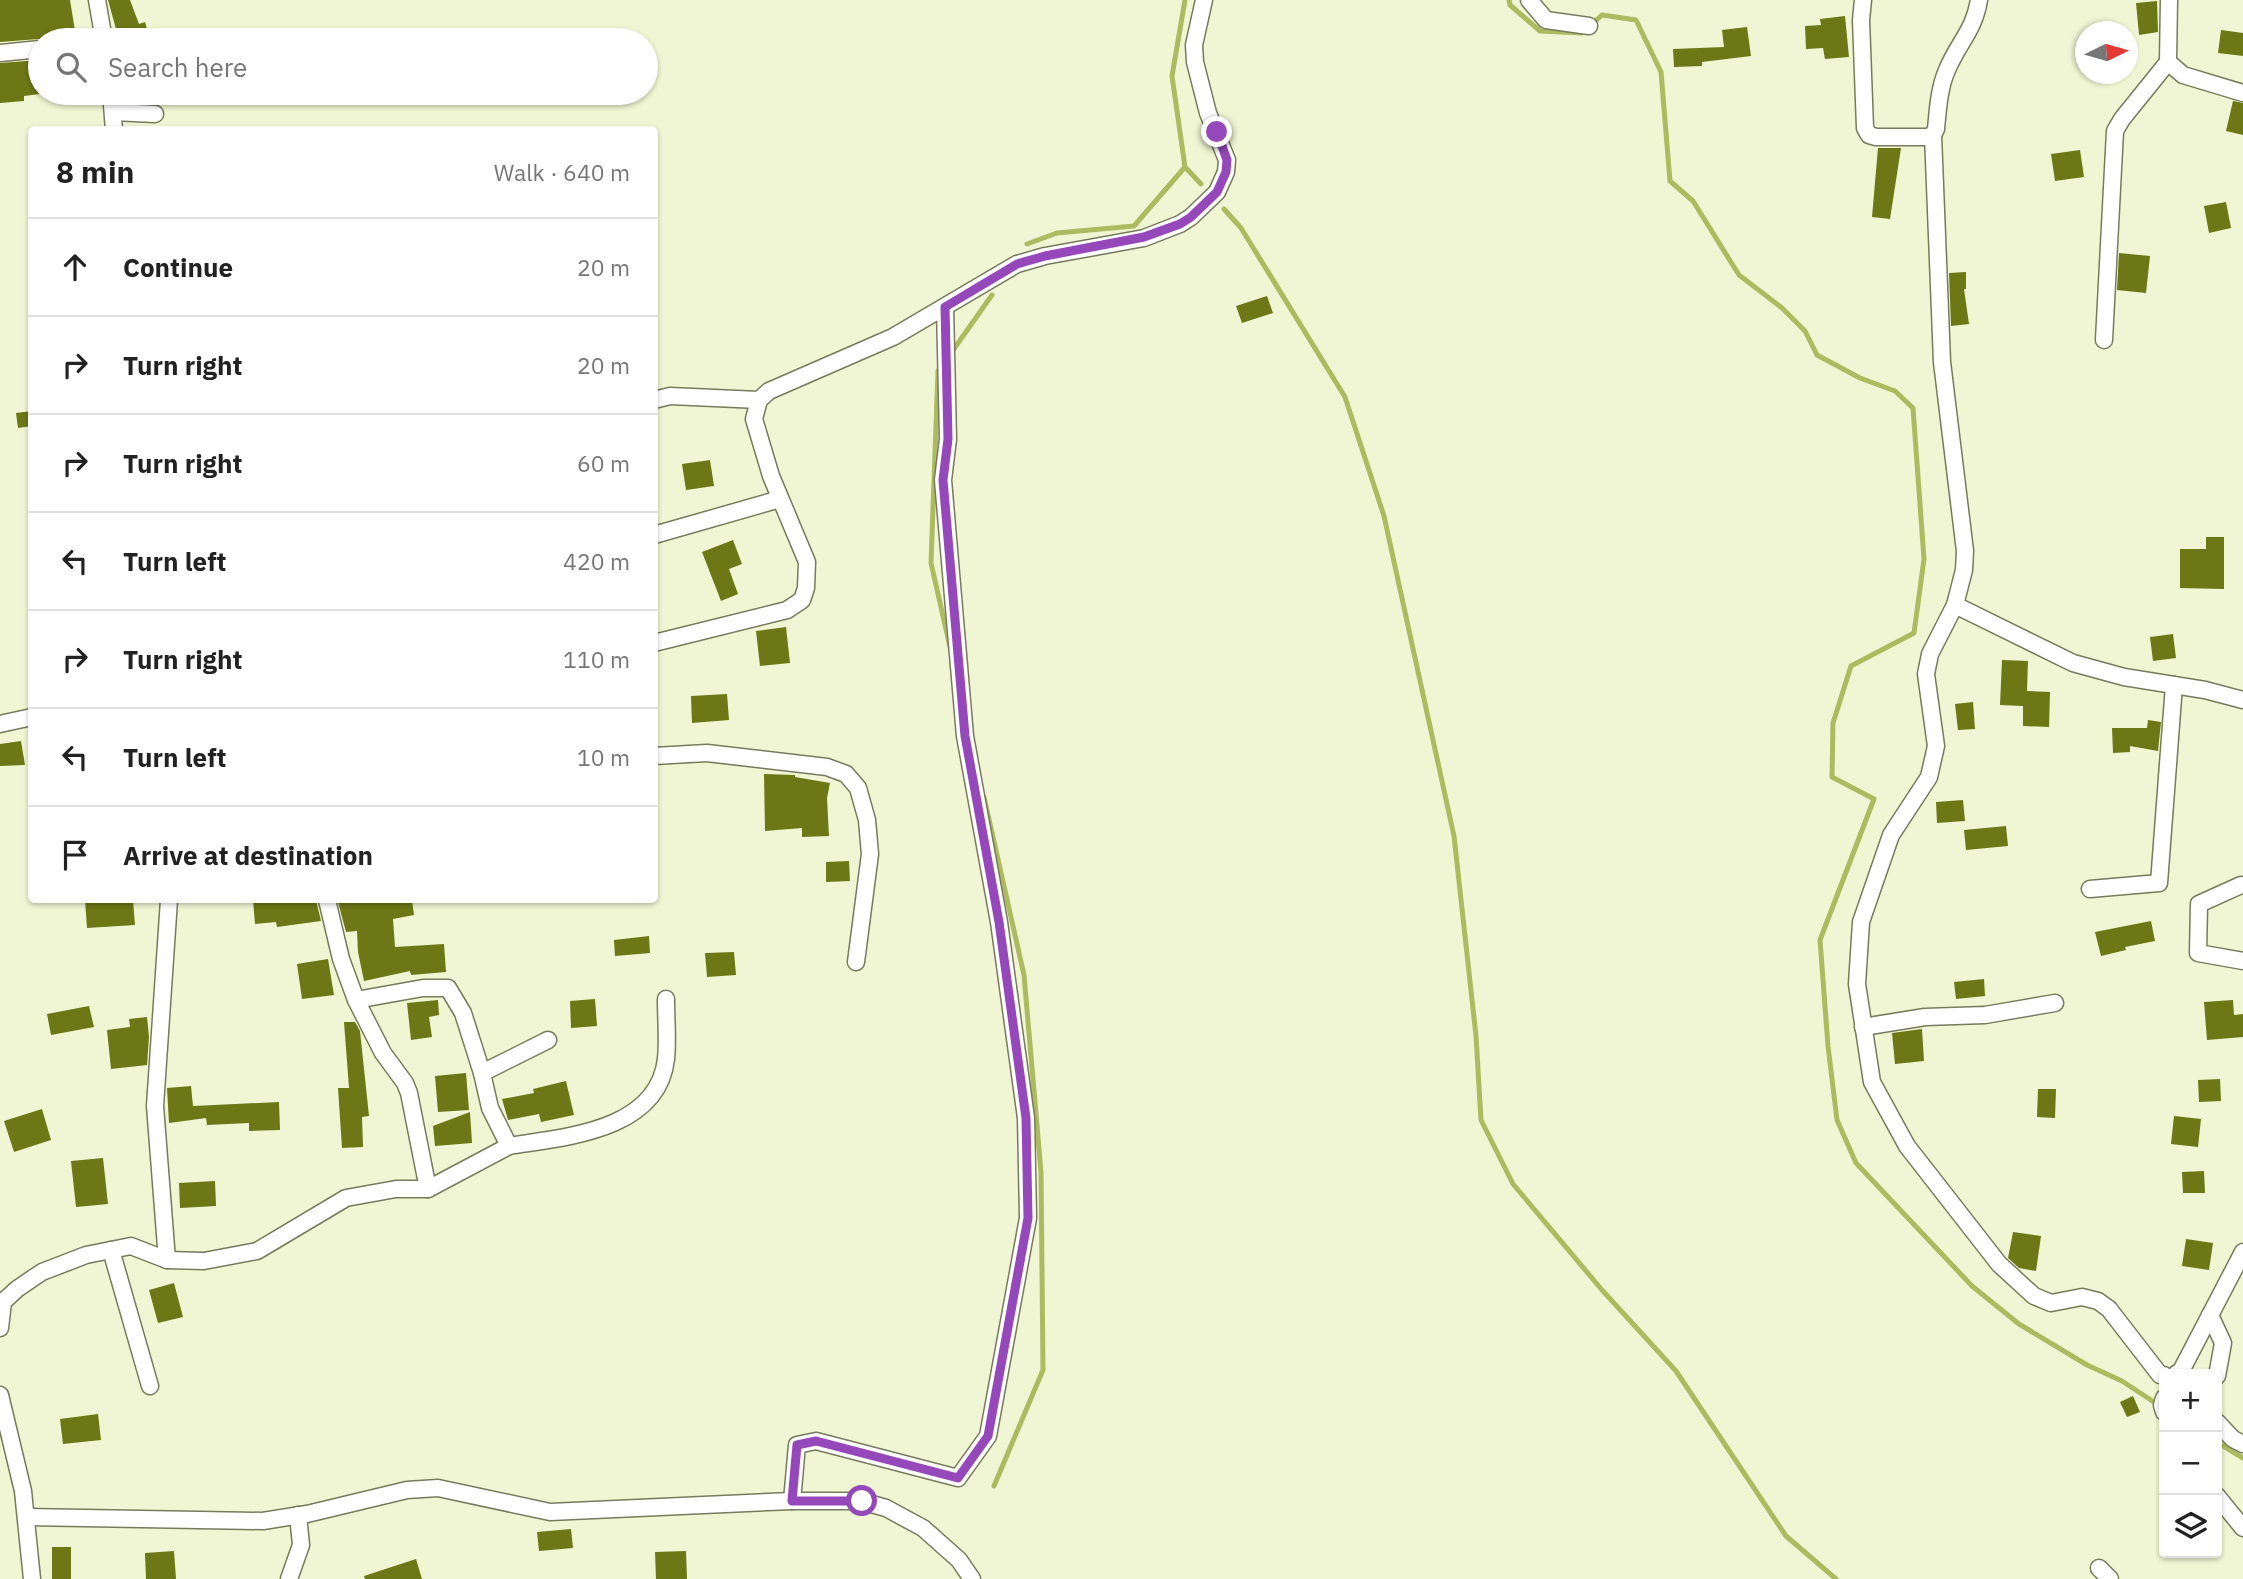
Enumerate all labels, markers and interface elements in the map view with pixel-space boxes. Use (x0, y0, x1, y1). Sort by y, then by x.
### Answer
north arrow (2075, 21, 2138, 84)
search box (28, 28, 658, 105)
icon: search (52, 48, 90, 86)
text: Search here (108, 50, 247, 84)
route end (1201, 116, 1232, 147)
text: 8 min (56, 152, 134, 191)
text: Walk · 640 m (494, 157, 630, 187)
icon: ahead (56, 248, 94, 286)
text: Continue (123, 250, 233, 284)
text: 20 m (577, 252, 630, 282)
icon: right (56, 346, 94, 384)
text: Turn right (123, 348, 242, 382)
text: 20 m (577, 350, 630, 380)
icon: right (56, 444, 94, 482)
text: Turn right (123, 446, 242, 480)
text: 60 m (577, 448, 630, 478)
icon: left (56, 542, 94, 580)
text: Turn left (123, 544, 226, 578)
text: 420 m (563, 546, 630, 576)
icon: right (56, 640, 94, 678)
text: Turn right (123, 642, 242, 676)
text: 110 m (563, 644, 630, 674)
icon: left (56, 738, 94, 776)
text: Turn left (123, 740, 226, 774)
text: 10 m (577, 742, 630, 772)
icon: arrive (56, 836, 94, 874)
text: Arrive at destination (123, 838, 373, 872)
map controls (2159, 1369, 2222, 1558)
button: + (2159, 1369, 2222, 1432)
button: − (2159, 1432, 2222, 1495)
route start (846, 1485, 877, 1516)
button: layers (2159, 1495, 2222, 1558)

